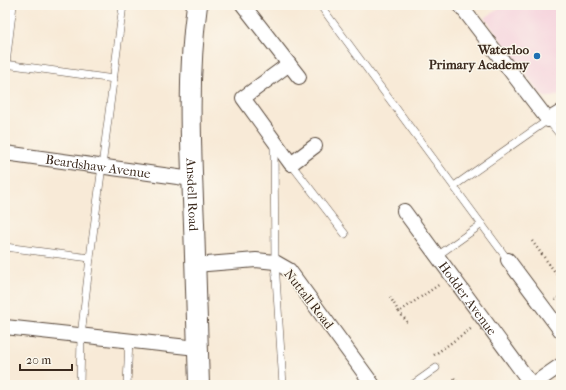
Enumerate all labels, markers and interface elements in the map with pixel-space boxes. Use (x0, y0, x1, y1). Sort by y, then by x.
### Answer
place label: Waterloo Primary Academy (429, 42, 530, 73)
marker: Waterloo Primary Academy (532, 51, 542, 61)
street label: Beardshaw Avenue (45, 151, 152, 181)
street label: Ansdell Road (184, 157, 202, 232)
street label: Hodder Avenue (436, 258, 500, 338)
street label: Nuttall Road (281, 266, 337, 332)
scale bar (20, 346, 72, 372)
text: 20 m (26, 353, 51, 367)

